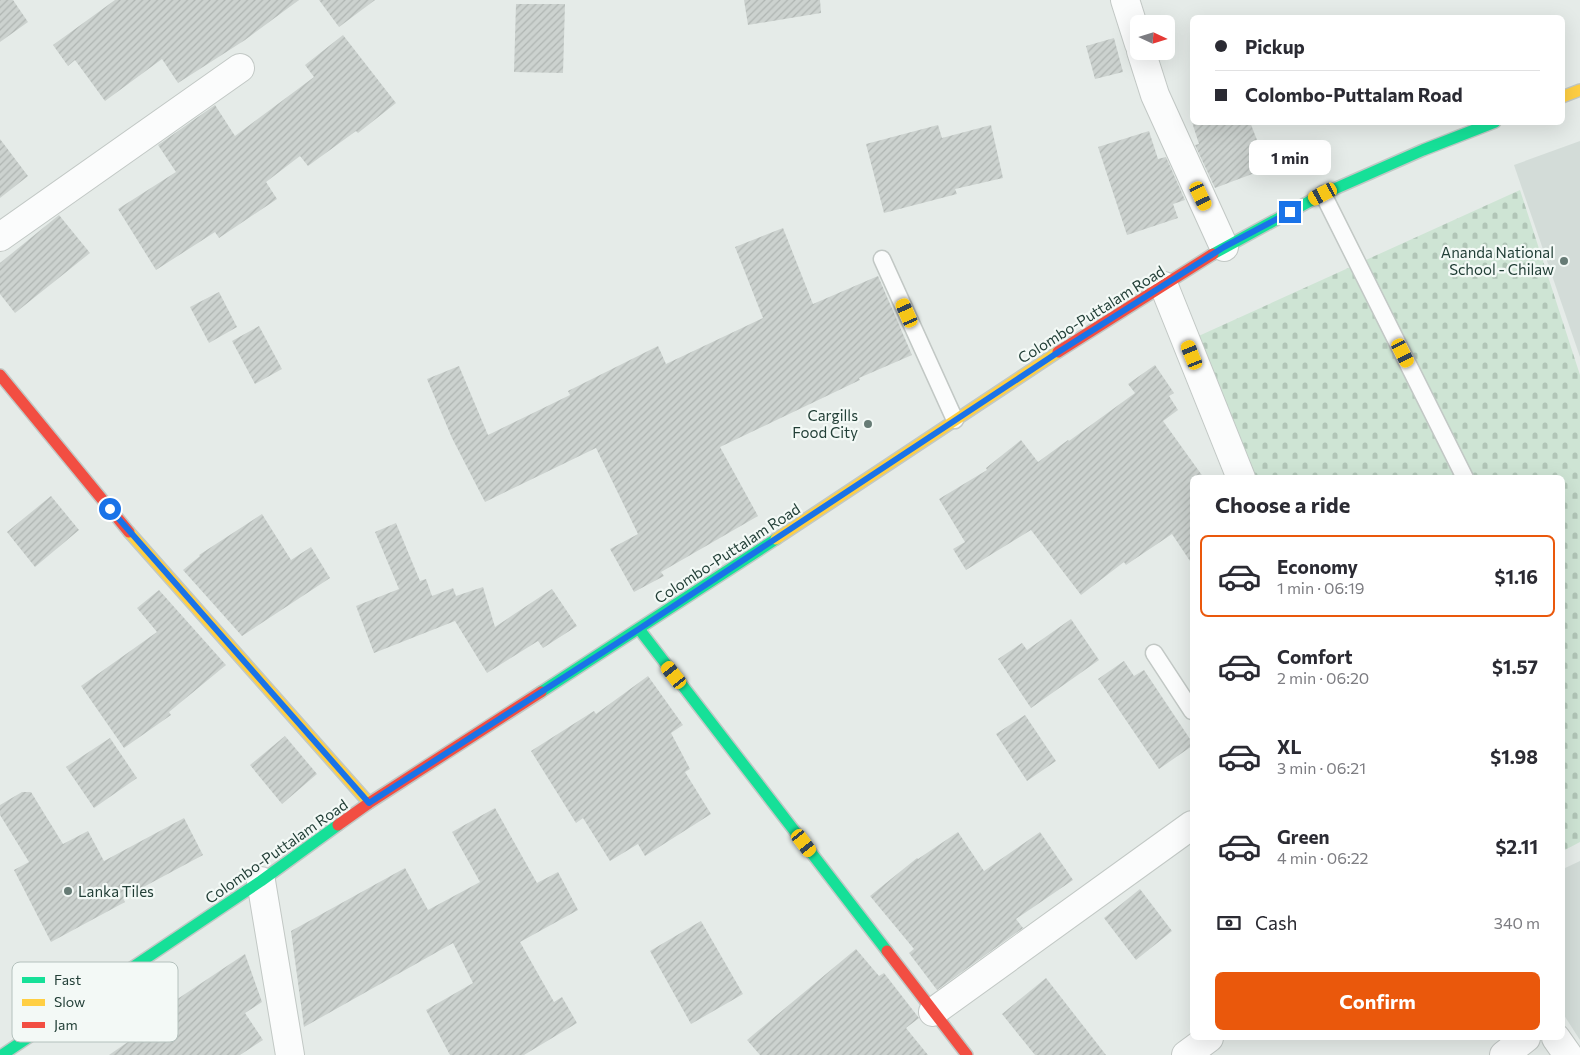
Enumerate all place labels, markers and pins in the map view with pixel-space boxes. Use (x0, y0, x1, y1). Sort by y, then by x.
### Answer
place label: Ananda National School - Chilaw (1441, 243, 1554, 278)
marker: Ananda National School - Chilaw (1558, 255, 1570, 267)
place label: Cargills Food City (792, 406, 858, 441)
marker: Cargills Food City (862, 418, 874, 430)
place label: Lanka Tiles (78, 882, 154, 900)
marker: Lanka Tiles (62, 885, 74, 897)

